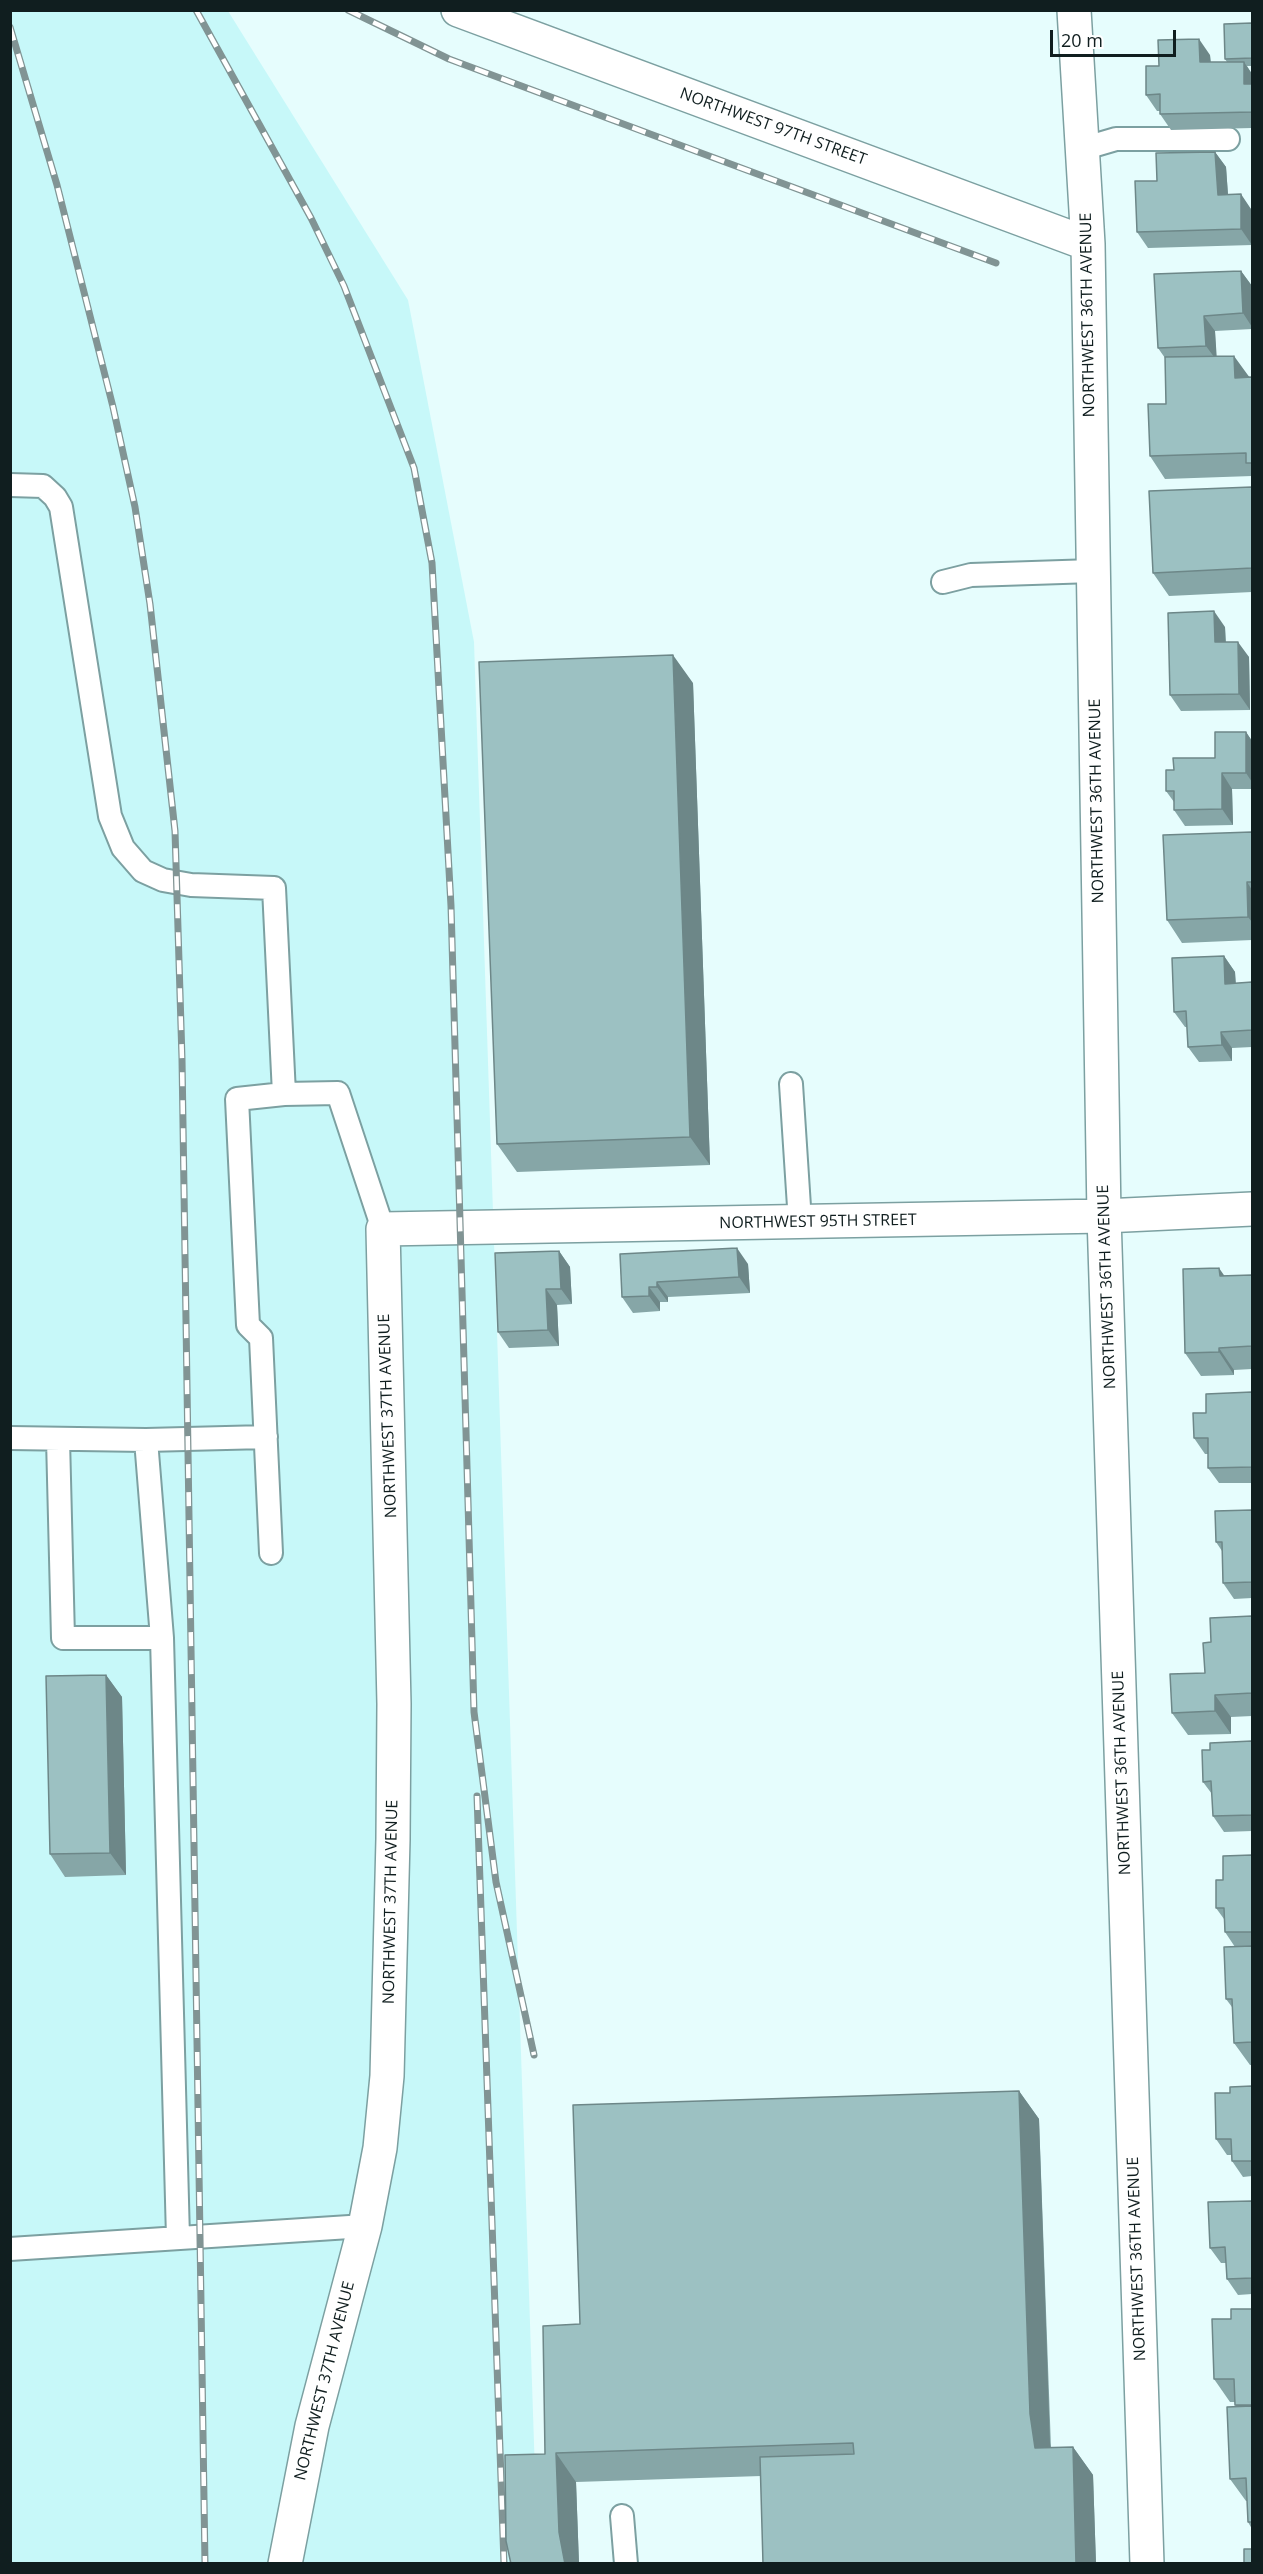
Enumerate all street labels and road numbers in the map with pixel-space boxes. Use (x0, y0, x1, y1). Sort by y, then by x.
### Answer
street label: NORTHWEST 97TH STREET (677, 84, 869, 170)
street label: NORTHWEST 36TH AVENUE (1077, 213, 1099, 417)
street label: NORTHWEST 36TH AVENUE (1086, 699, 1108, 903)
street label: NORTHWEST 36TH AVENUE (1094, 1184, 1120, 1390)
street label: NORTHWEST 95TH STREET (719, 1211, 917, 1233)
street label: NORTHWEST 37TH AVENUE (375, 1313, 401, 1519)
street label: NORTHWEST 36TH AVENUE (1109, 1670, 1135, 1876)
street label: NORTHWEST 37TH AVENUE (380, 1800, 402, 2004)
street label: NORTHWEST 36TH AVENUE (1124, 2156, 1150, 2362)
street label: NORTHWEST 37TH AVENUE (291, 2279, 359, 2483)

